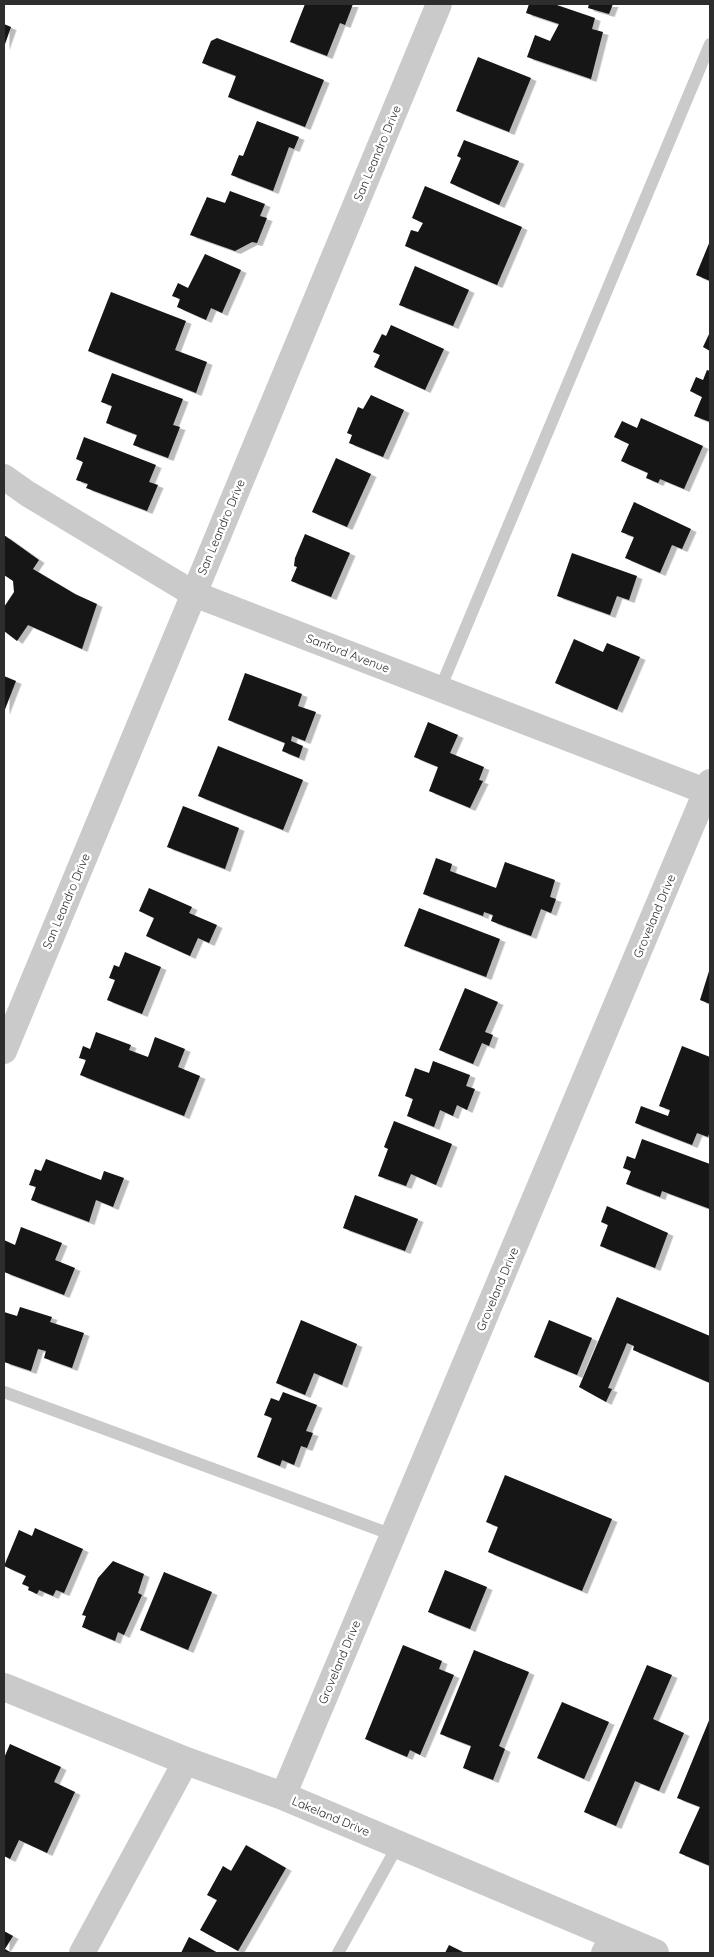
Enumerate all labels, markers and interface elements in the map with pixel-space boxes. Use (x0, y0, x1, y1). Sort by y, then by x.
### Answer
street label: San Leandro Drive (350, 103, 404, 203)
street label: San Leandro Drive (194, 477, 248, 577)
street label: Sanford Avenue (304, 630, 392, 676)
street label: San Leandro Drive (39, 851, 93, 951)
street label: Groveland Drive (630, 872, 678, 960)
street label: Groveland Drive (473, 1245, 521, 1333)
street label: Groveland Drive (315, 1618, 363, 1706)
street label: Lakeland Drive (290, 1793, 372, 1839)

